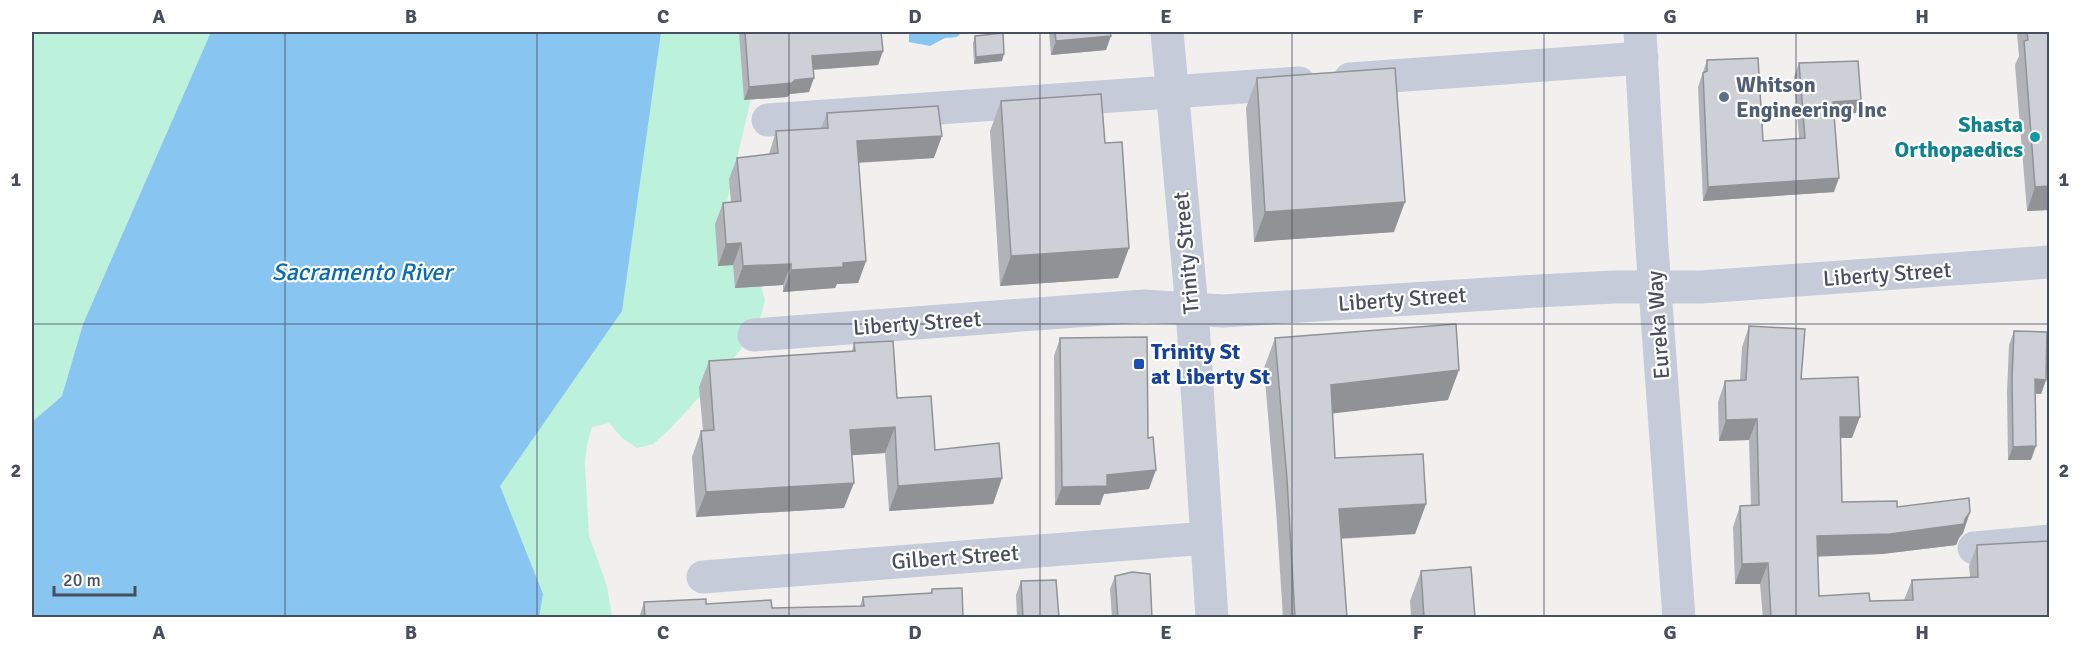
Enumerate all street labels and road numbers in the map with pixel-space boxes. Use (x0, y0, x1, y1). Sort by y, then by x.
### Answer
street label: Trinity Street (1167, 191, 1205, 315)
street label: Liberty Street (1822, 256, 1952, 292)
street label: Eureka Way (1641, 269, 1675, 380)
street label: Liberty Street (1337, 281, 1467, 317)
street label: Liberty Street (852, 305, 982, 341)
street label: Gilbert Street (890, 539, 1020, 575)

